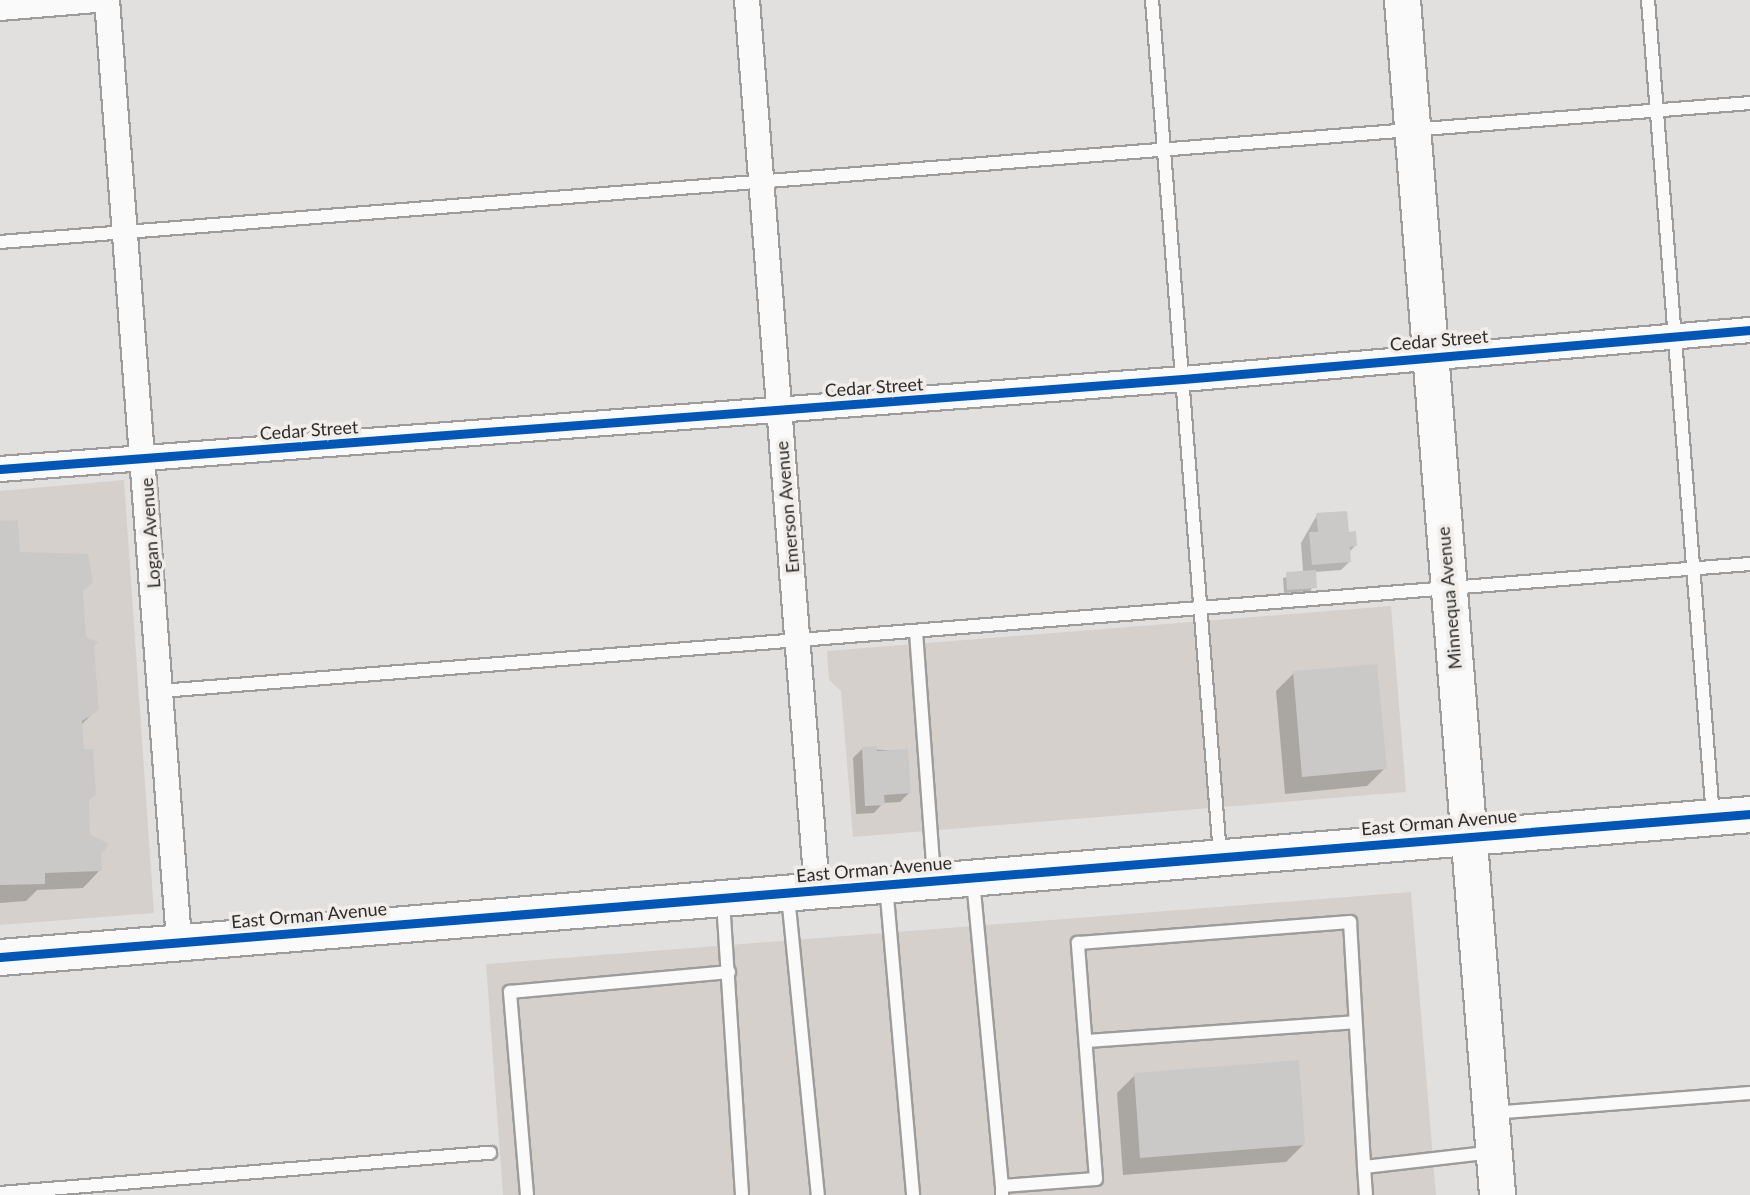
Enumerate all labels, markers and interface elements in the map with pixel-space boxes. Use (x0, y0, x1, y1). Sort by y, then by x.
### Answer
street label: Cedar Street (1389, 325, 1489, 355)
street label: Cedar Street (824, 373, 924, 401)
street label: Cedar Street (259, 416, 359, 444)
street label: Emerson Avenue (770, 440, 804, 574)
street label: Logan Avenue (135, 477, 165, 589)
street label: Minnequa Avenue (1432, 525, 1466, 671)
street label: East Orman Avenue (1360, 804, 1518, 840)
street label: East Orman Avenue (795, 851, 953, 887)
street label: East Orman Avenue (230, 897, 388, 933)

